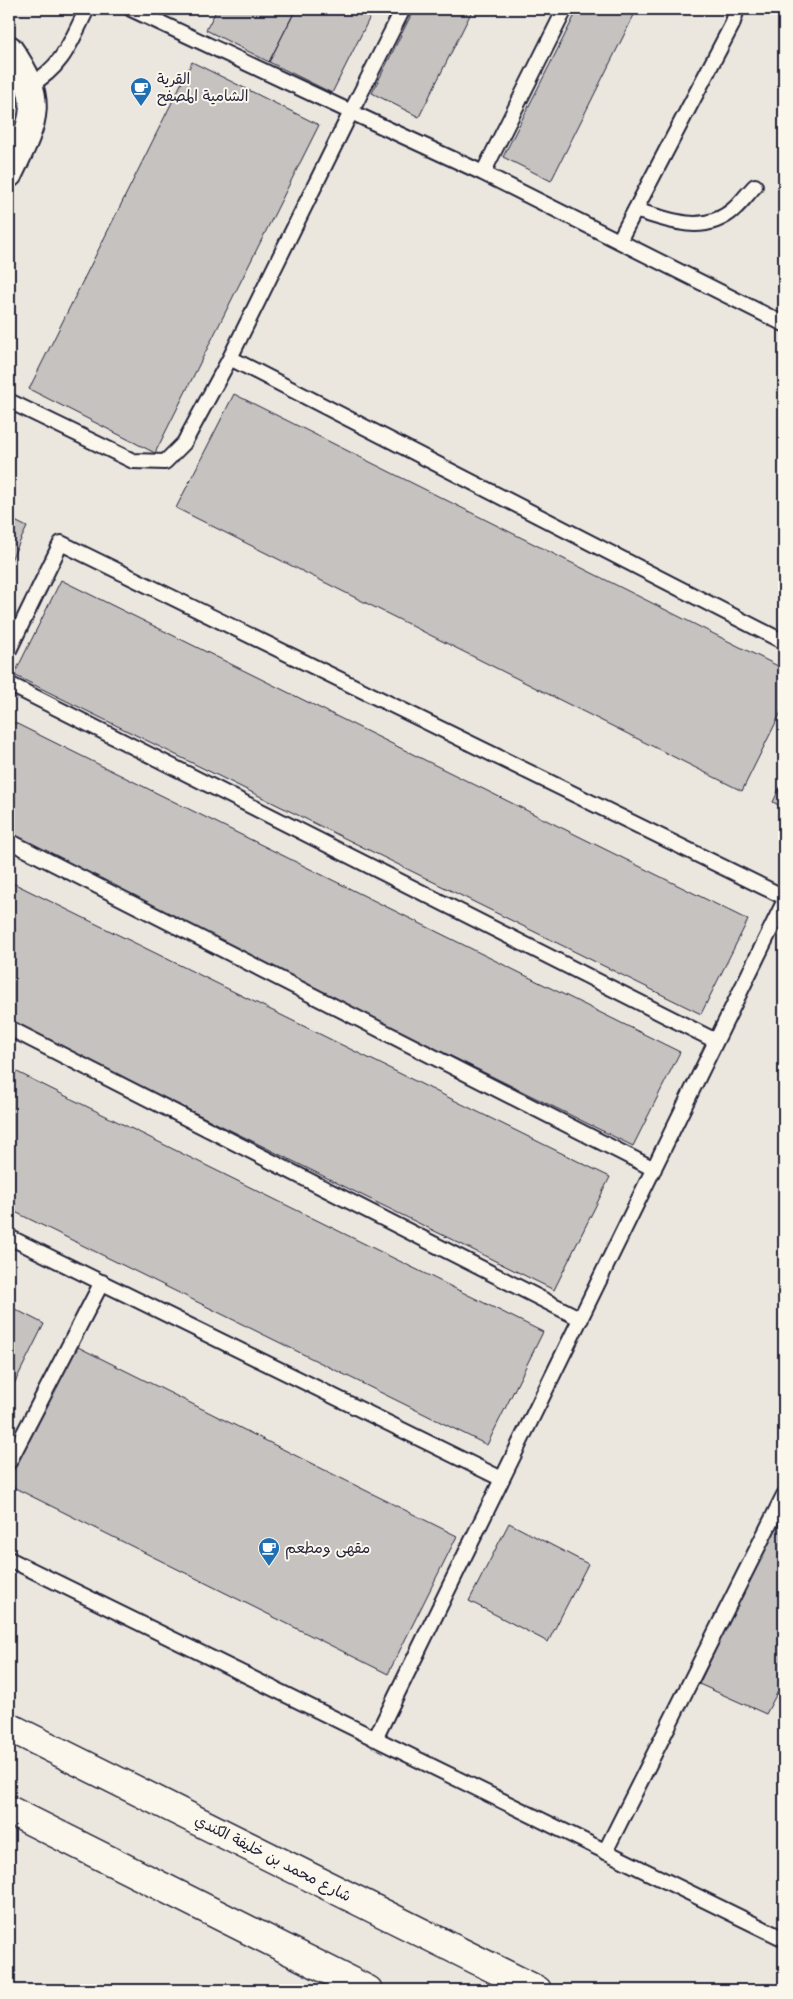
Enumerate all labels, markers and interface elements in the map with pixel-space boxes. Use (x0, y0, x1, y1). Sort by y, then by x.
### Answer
place label: القرية الشامية المصفح (157, 68, 248, 106)
cafe icon: القرية الشامية المصفح (129, 76, 153, 107)
cafe icon: مقهى ومطعم (257, 1536, 281, 1567)
place label: مقهى ومطعم (285, 1537, 370, 1560)
street label: شارع محمد بن خليفة الكندي (191, 1809, 355, 1907)

